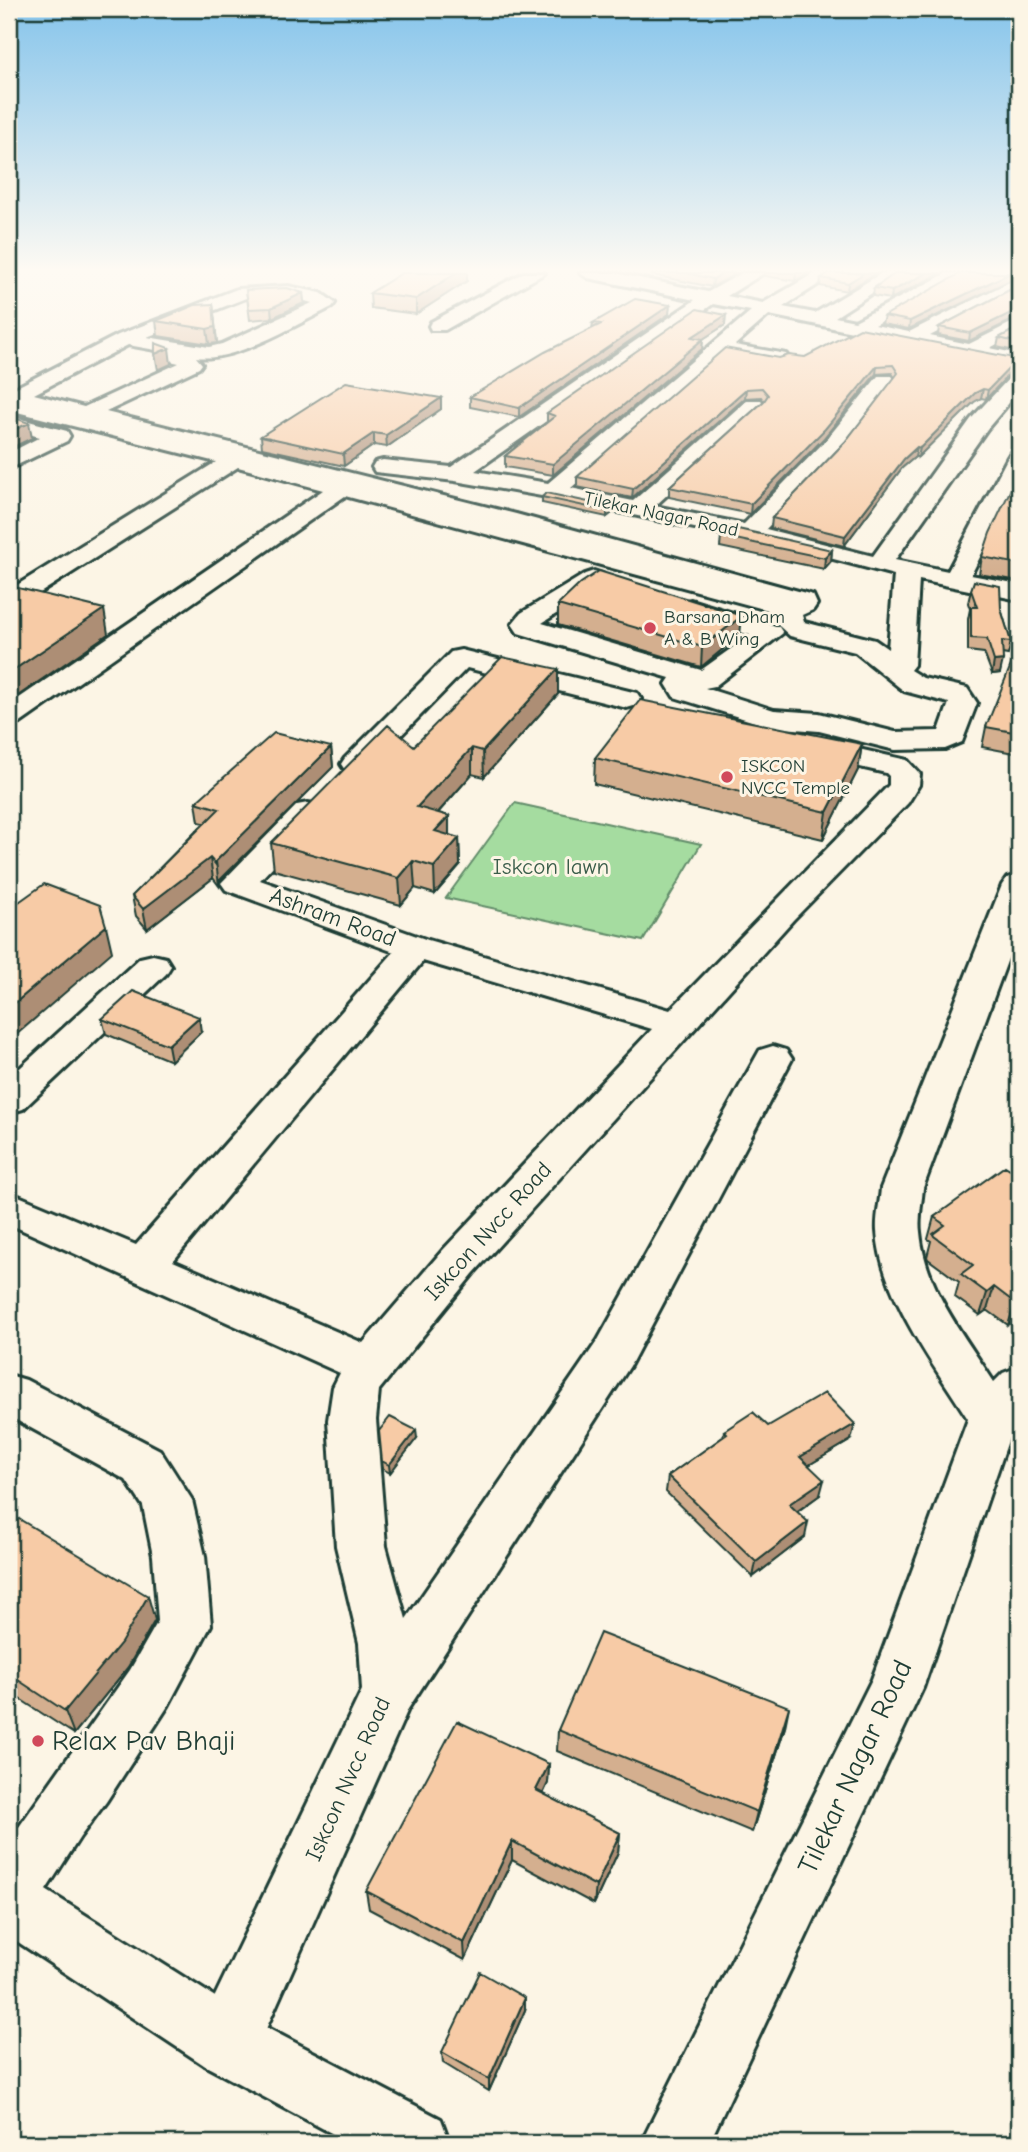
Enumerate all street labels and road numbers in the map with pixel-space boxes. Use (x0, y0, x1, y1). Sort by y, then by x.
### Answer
street label: Tilekar Nagar Road (582, 487, 740, 541)
street label: Ashram Road (266, 882, 400, 952)
street label: Iskcon Nvcc Road (419, 1156, 557, 1306)
street label: Tilekar Nagar Road (791, 1655, 919, 1879)
street label: Iskcon Nvcc Road (300, 1693, 396, 1865)

